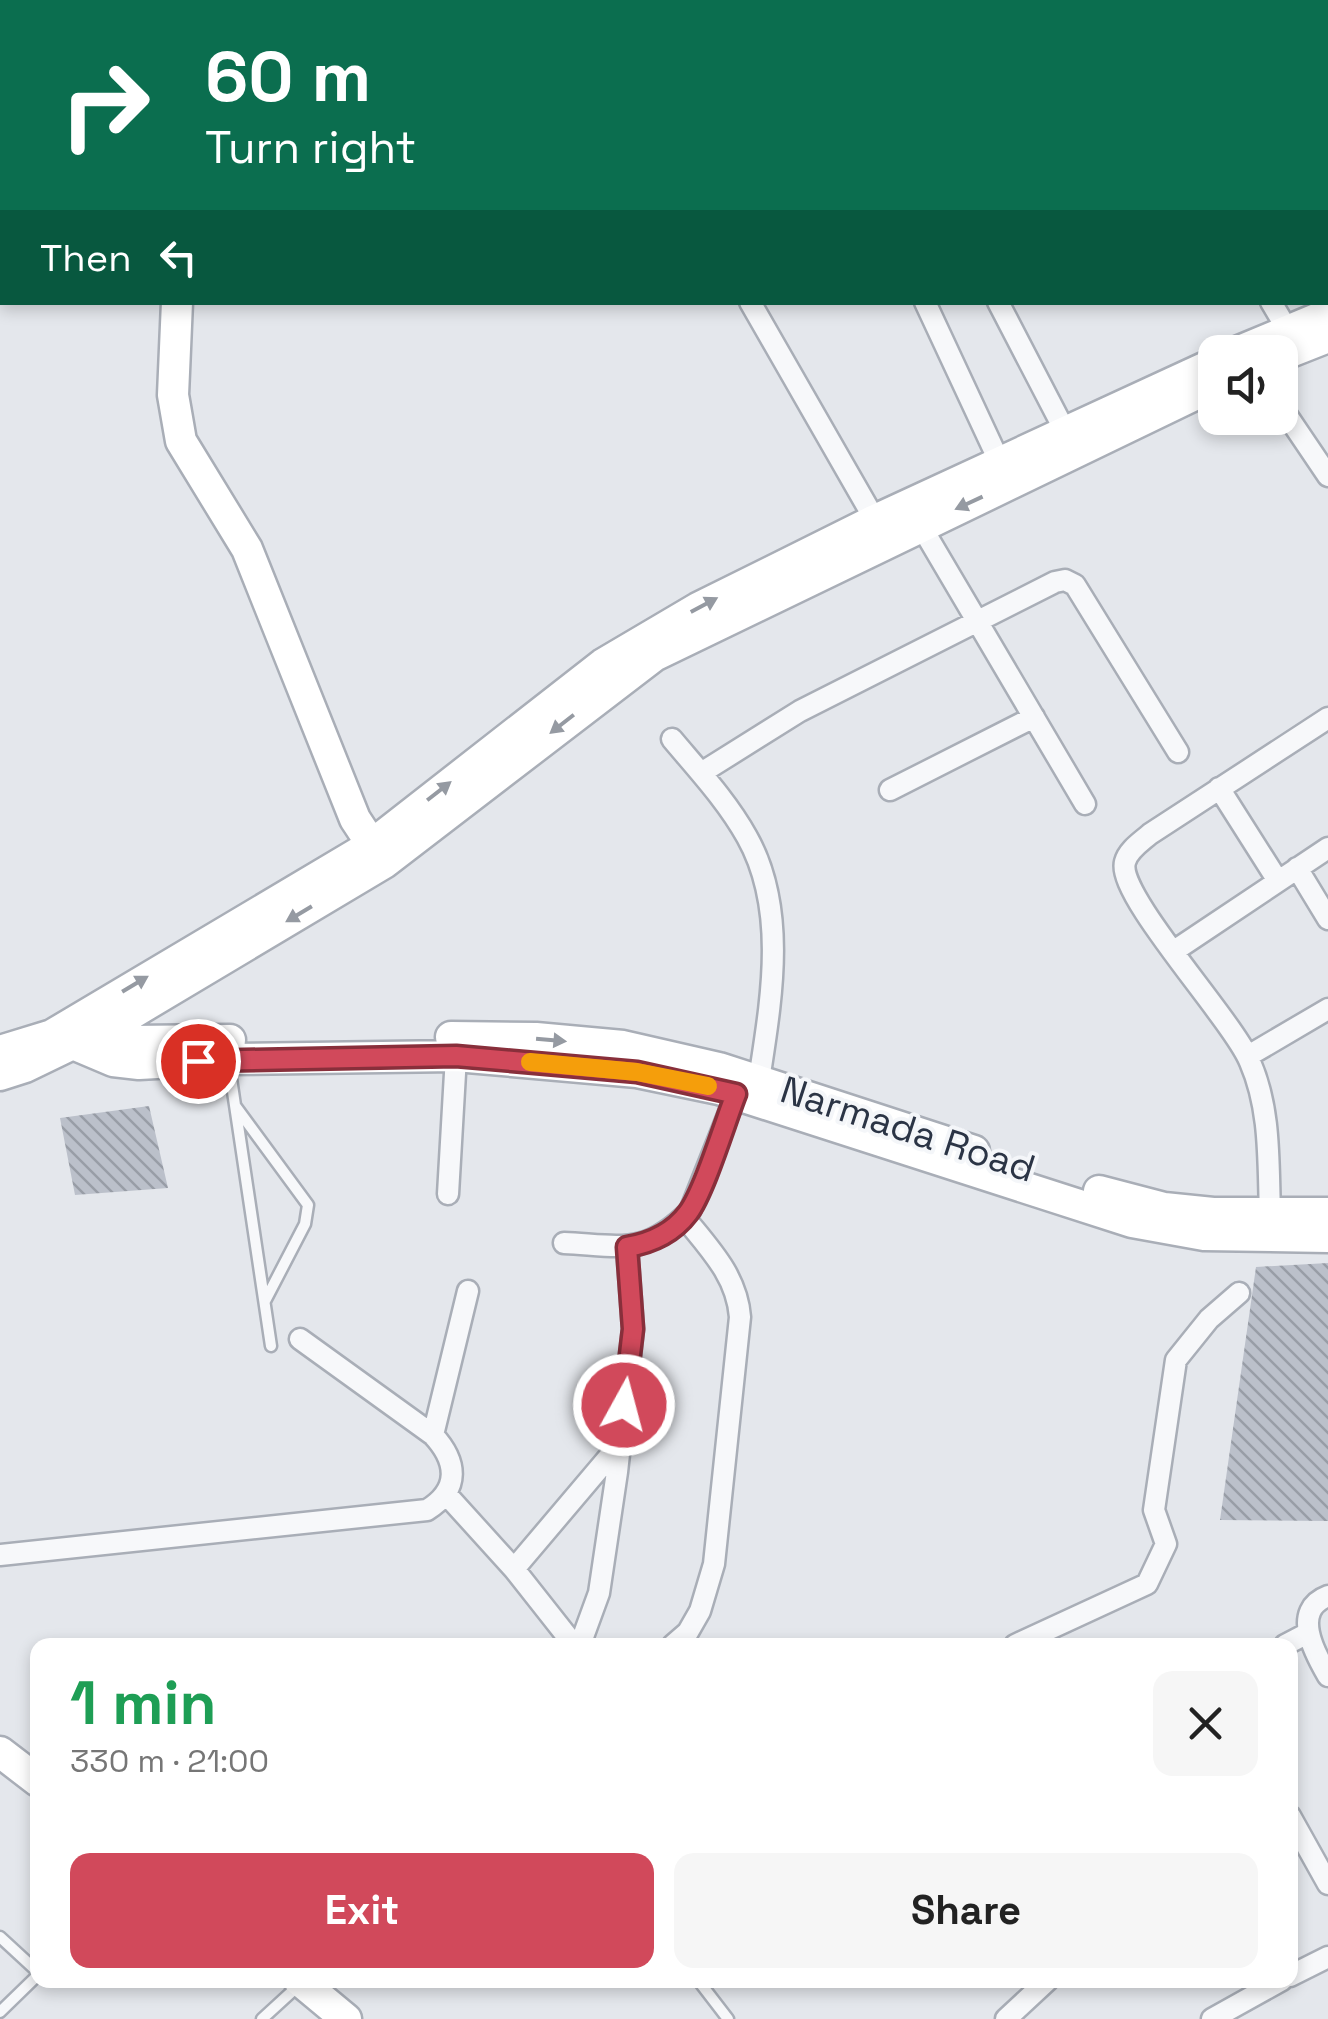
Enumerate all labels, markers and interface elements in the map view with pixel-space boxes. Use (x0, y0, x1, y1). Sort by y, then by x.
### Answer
text: 60 m (205, 32, 371, 121)
icon: right (40, 40, 170, 170)
text: Turn right (205, 119, 416, 176)
icon: left (151, 230, 206, 285)
text: Then (40, 234, 131, 282)
map controls (1198, 335, 1298, 435)
button: sound (1198, 335, 1298, 435)
one-way arrow (954, 494, 983, 511)
one-way arrow (690, 597, 719, 614)
one-way arrow (549, 714, 575, 734)
one-way arrow (426, 781, 451, 802)
one-way arrow (285, 905, 313, 923)
one-way arrow (121, 976, 149, 993)
pin (156, 1019, 241, 1104)
one-way arrow (535, 1032, 567, 1048)
icon: arrive (171, 1034, 226, 1089)
street label: Narmada Road (775, 1065, 1041, 1193)
position arrow (572, 1353, 676, 1457)
text: 1 min (70, 1665, 217, 1742)
button: close (1153, 1671, 1258, 1776)
text: 330 m · 21:00 (70, 1741, 269, 1781)
button: Exit (70, 1853, 654, 1968)
button: Share (674, 1853, 1258, 1968)

